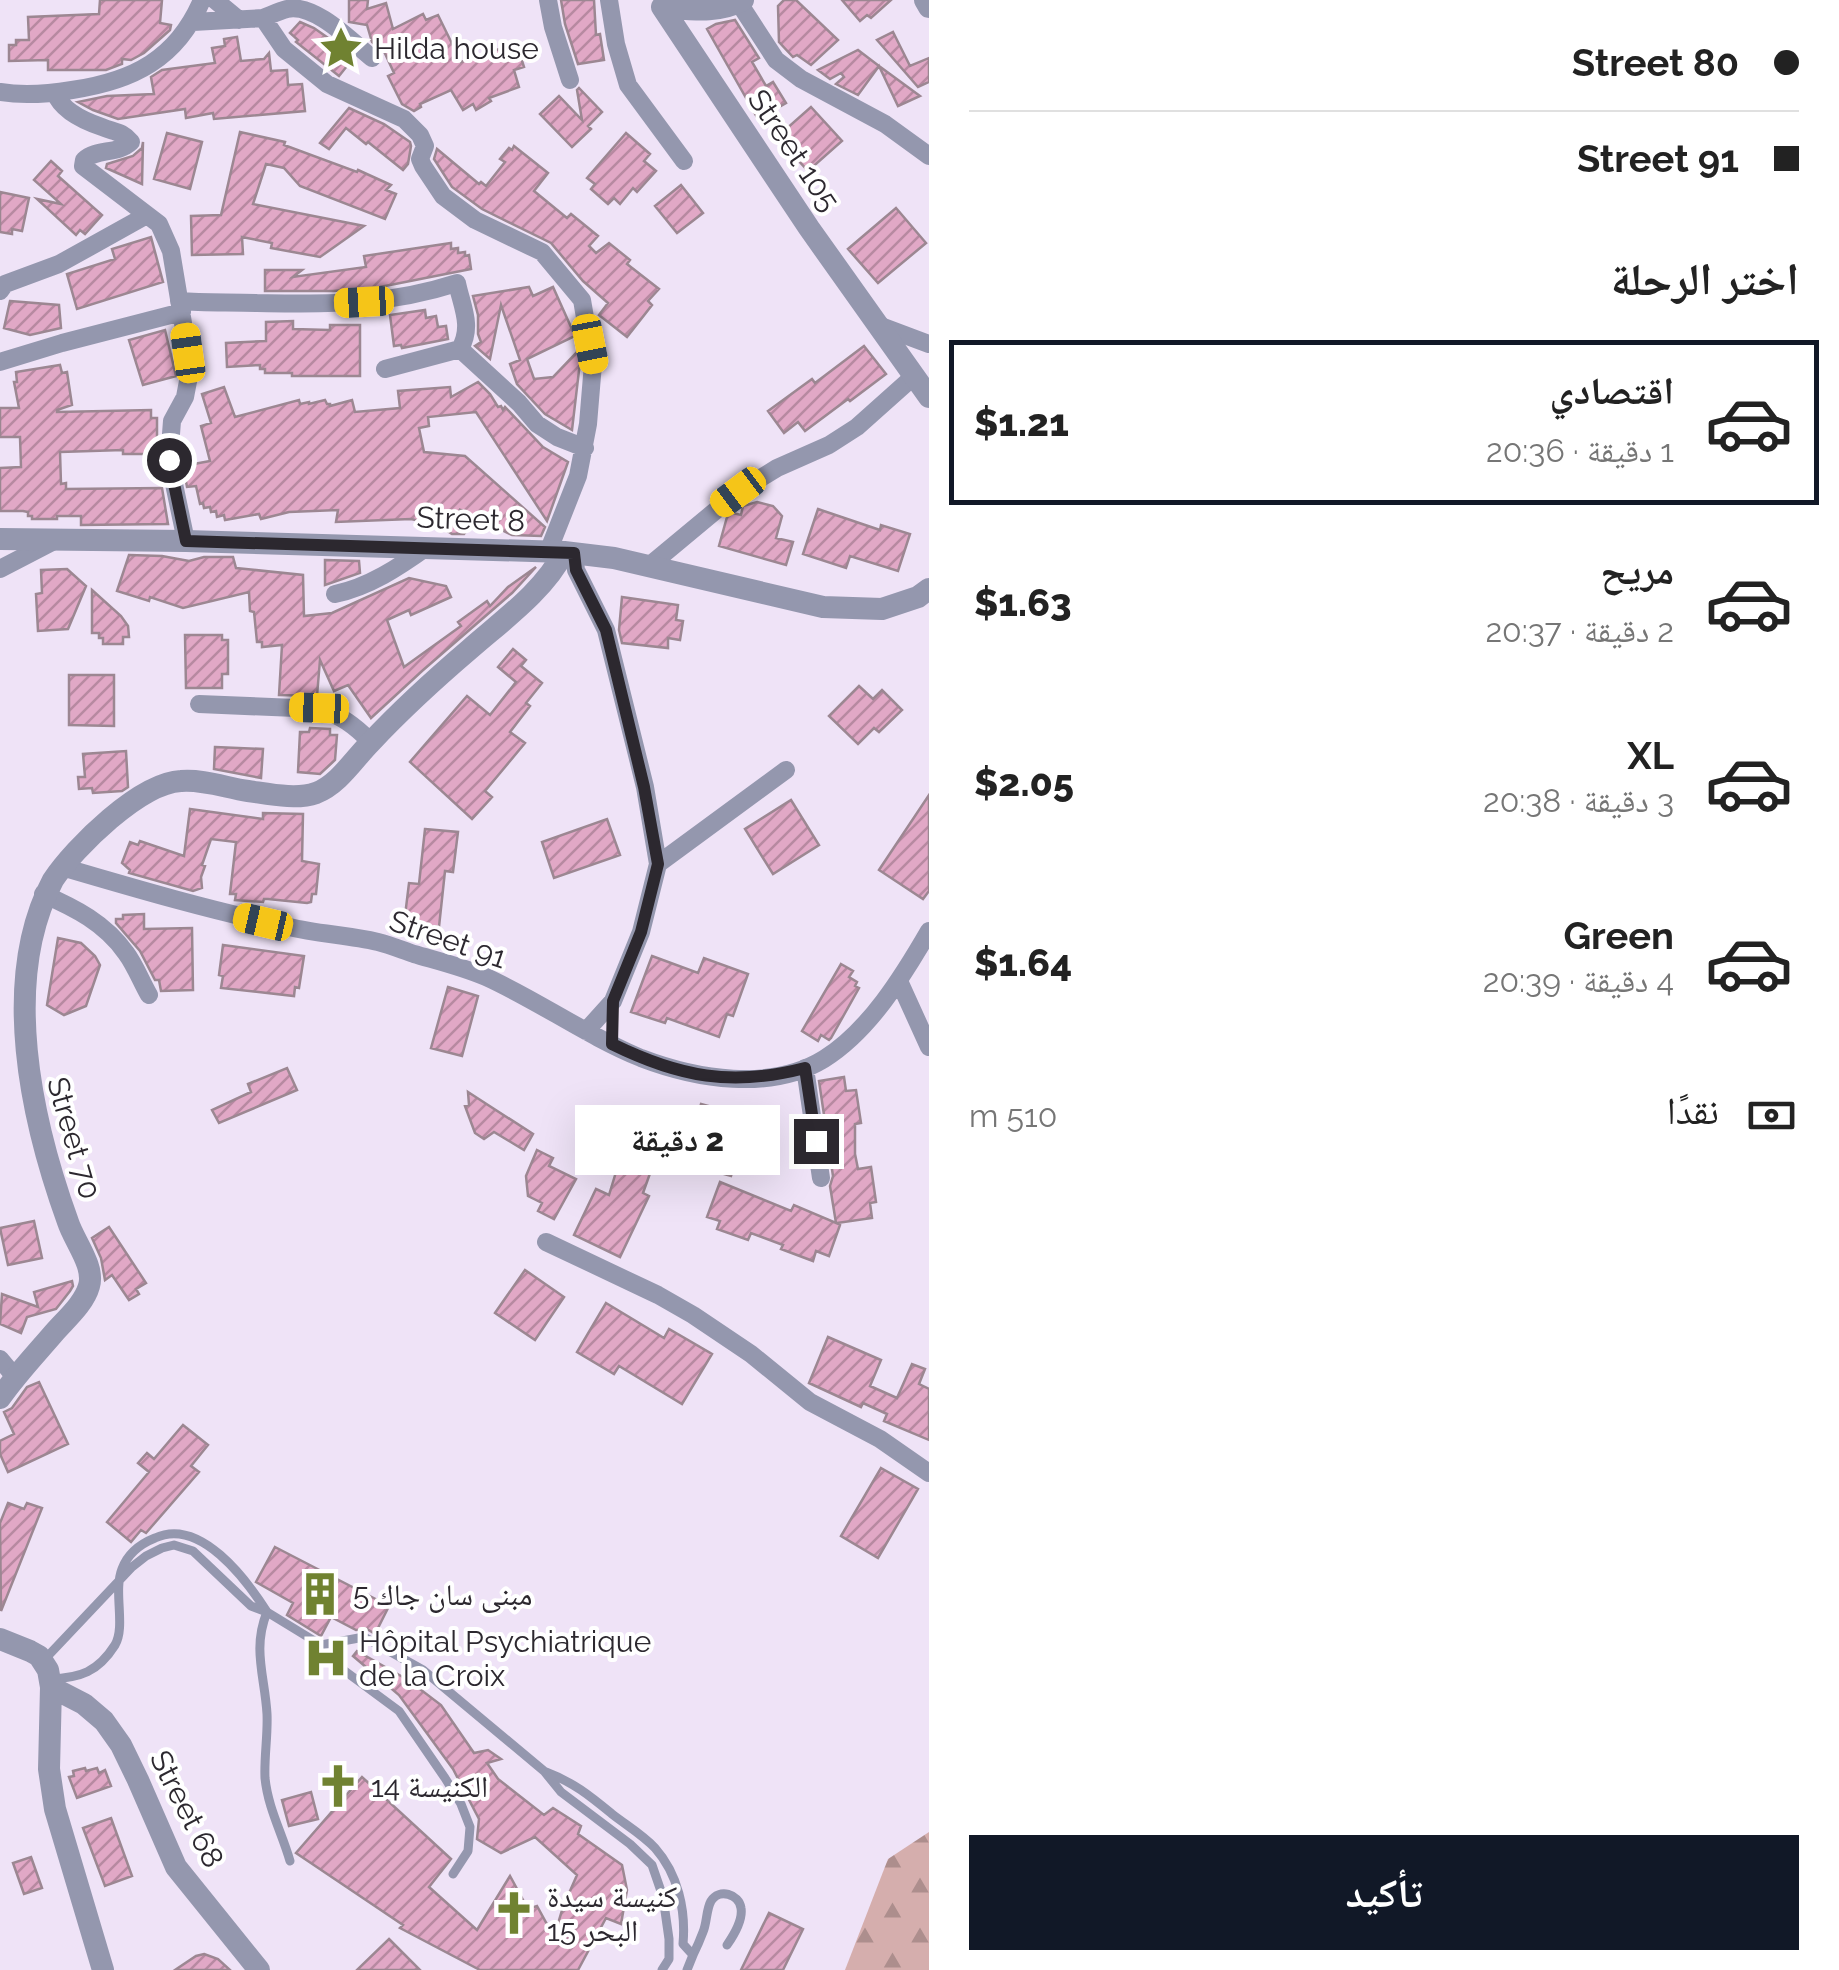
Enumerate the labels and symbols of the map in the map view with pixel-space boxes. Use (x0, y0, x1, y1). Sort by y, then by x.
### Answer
place icon: Hilda house (317, 24, 365, 72)
place label: Hilda house (374, 31, 539, 66)
street label: Street 105 (741, 83, 847, 217)
car (333, 285, 395, 319)
car (570, 312, 610, 376)
car (169, 321, 207, 385)
route start (147, 438, 192, 483)
car (705, 462, 771, 522)
street label: Street 8 (416, 500, 526, 538)
car (288, 692, 350, 724)
car (230, 901, 296, 943)
street label: Street 91 (385, 903, 511, 975)
street label: Street 70 (40, 1073, 108, 1203)
callout: 2 دقيقة (576, 1106, 781, 1176)
route end (794, 1119, 839, 1164)
building icon: مبنى سان جاك 5 (296, 1570, 344, 1618)
place label: مبنى سان جاك 5 (353, 1577, 532, 1613)
place label: Hôpital Psychiatrique de la Croix (359, 1624, 651, 1693)
hospital icon: Hôpital Psychiatrique de la Croix (302, 1634, 350, 1682)
street label: Street 68 (143, 1745, 231, 1873)
church icon: الكنيسة 14 (314, 1762, 362, 1810)
place label: الكنيسة 14 (371, 1769, 488, 1804)
place label: كنيسة سيدة البحر 15 (547, 1879, 677, 1948)
church icon: كنيسة سيدة البحر 15 (490, 1889, 538, 1937)

